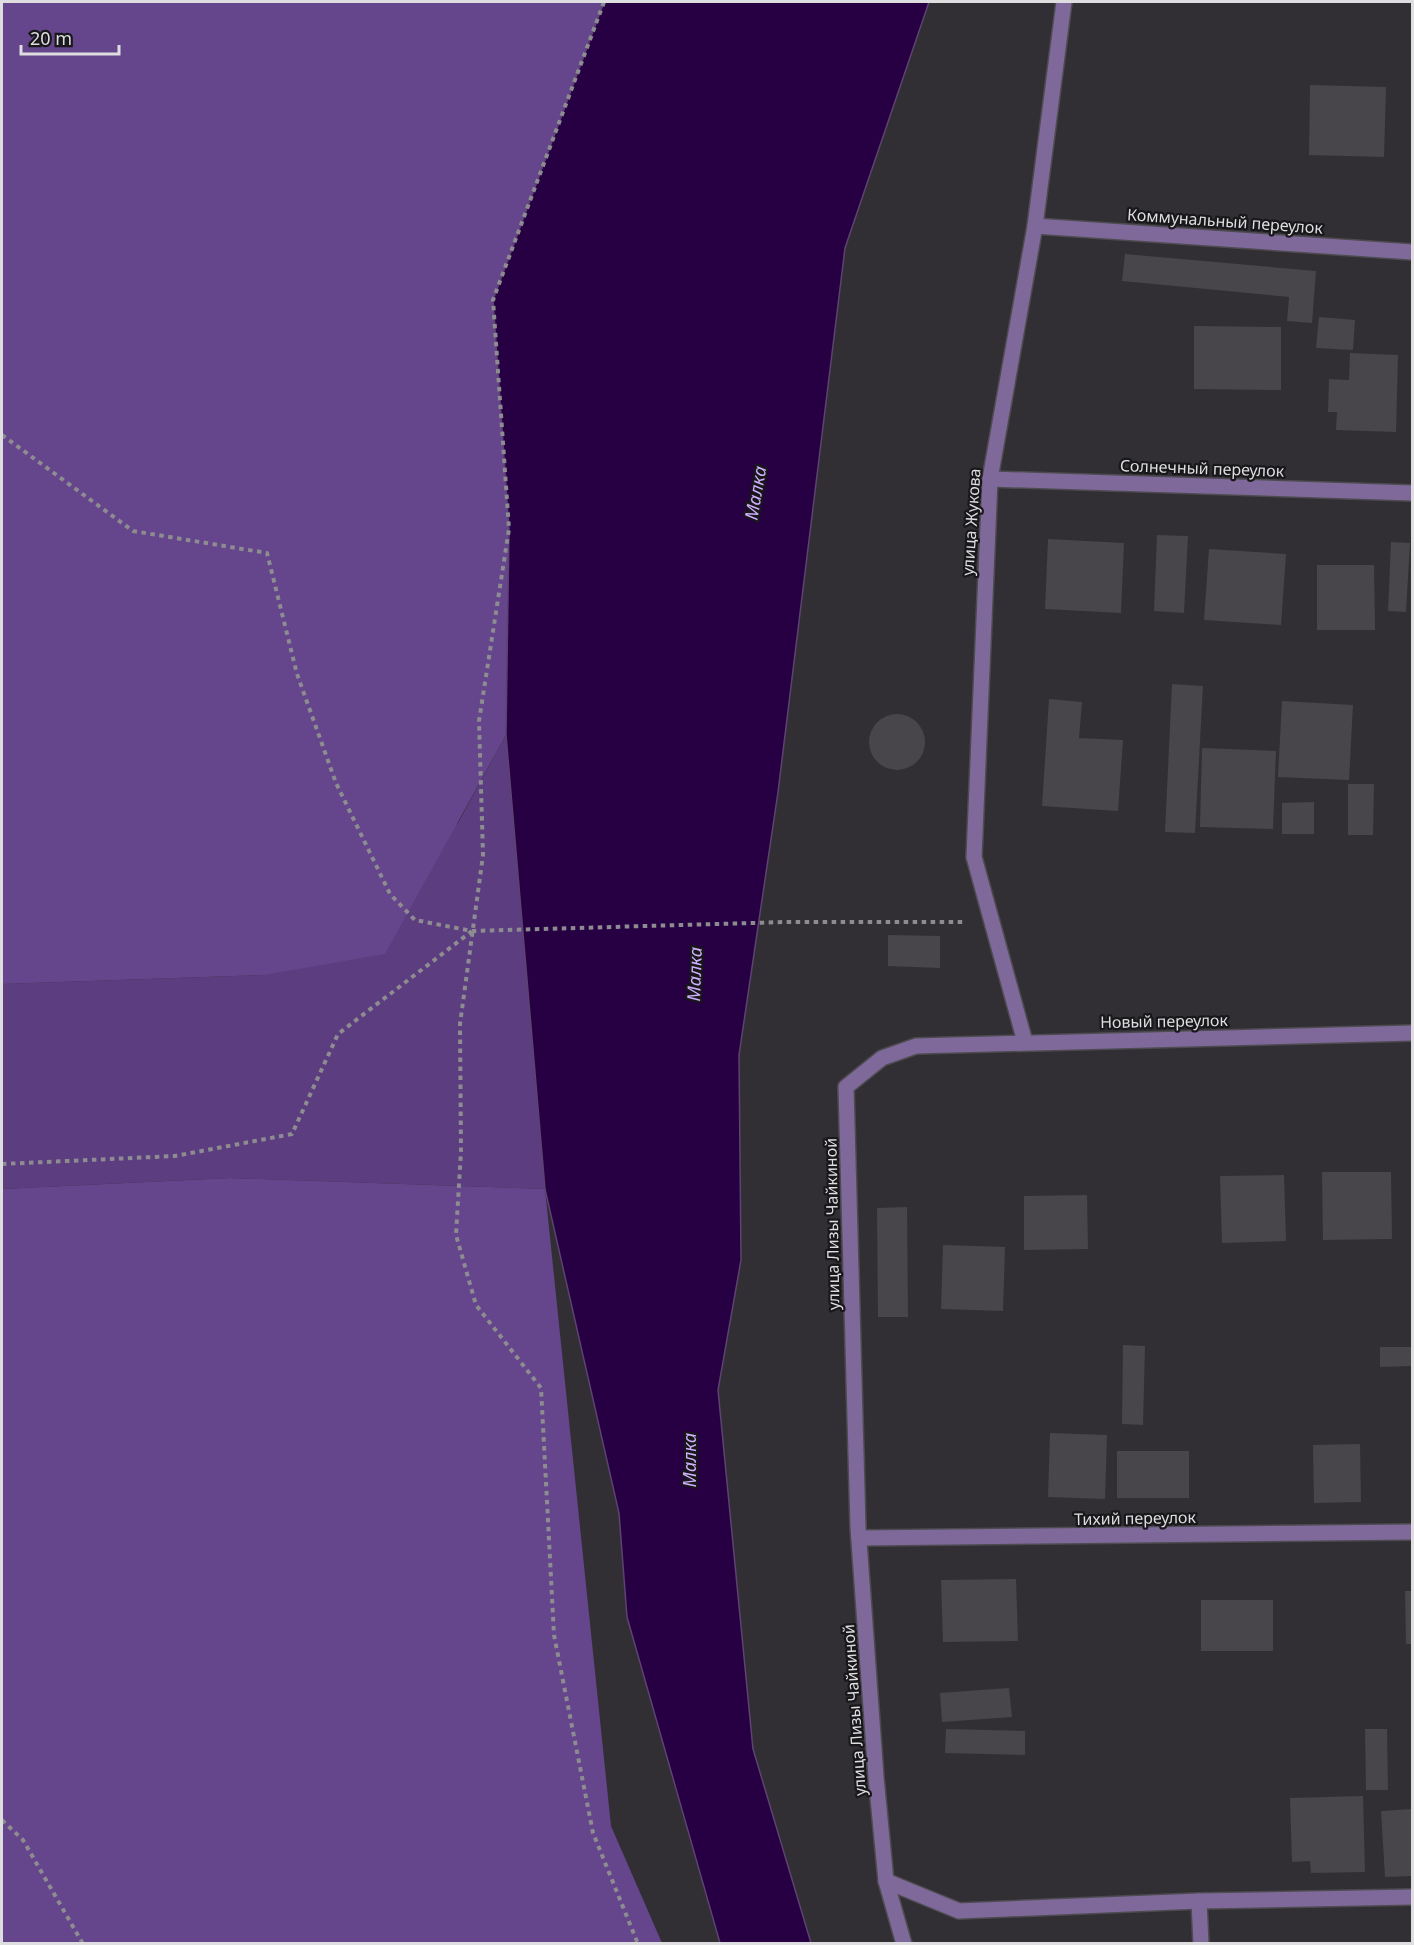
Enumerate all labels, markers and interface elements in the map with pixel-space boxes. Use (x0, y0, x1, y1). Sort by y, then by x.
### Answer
scale bar (21, 18, 118, 56)
text: 20 m (30, 26, 72, 50)
street label: Коммунальный переулок (1126, 203, 1324, 239)
street label: Солнечный переулок (1119, 454, 1285, 482)
water label: Малка (738, 464, 772, 522)
street label: улица Жукова (956, 468, 986, 576)
water label: Малка (681, 946, 707, 1002)
street label: Новый переулок (1100, 1009, 1229, 1033)
street label: улица Лизы Чайкиной (820, 1138, 844, 1310)
water label: Малка (677, 1433, 701, 1487)
street label: Тихий переулок (1074, 1506, 1197, 1530)
street label: улица Лизы Чайкиной (837, 1623, 871, 1797)

